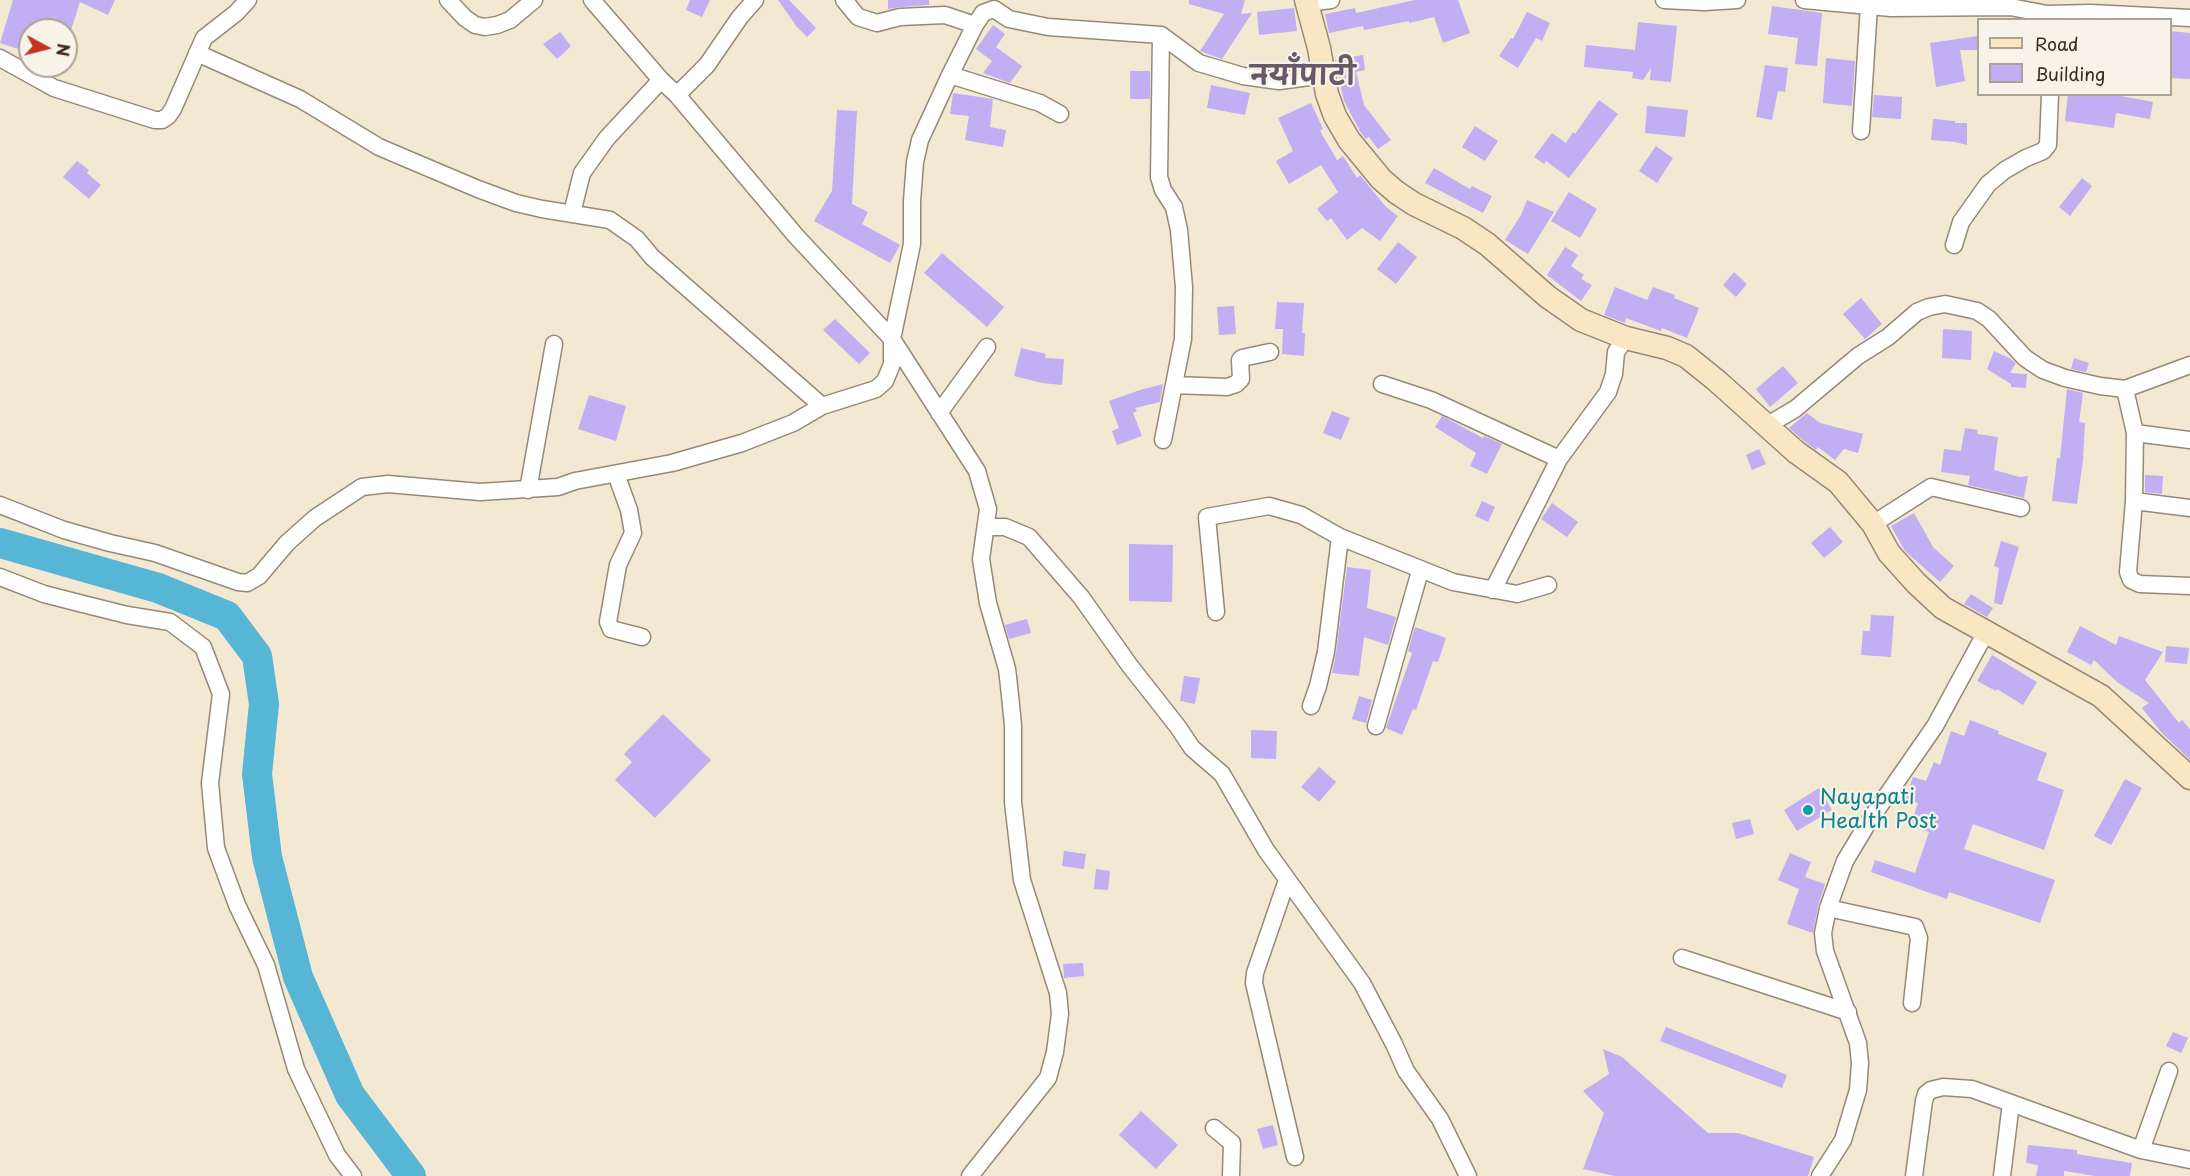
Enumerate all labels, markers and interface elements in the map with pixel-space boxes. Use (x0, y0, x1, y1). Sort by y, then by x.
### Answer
north arrow (18, 18, 78, 78)
legend (1977, 18, 2172, 96)
text: Road (2035, 30, 2079, 57)
text: N (51, 42, 77, 58)
text: Building (2035, 60, 2105, 87)
district label: नयाँपाटी (1251, 62, 1355, 94)
place label: Nayapati Health Post (1820, 785, 1937, 835)
marker: Nayapati Health Post (1801, 803, 1815, 817)

